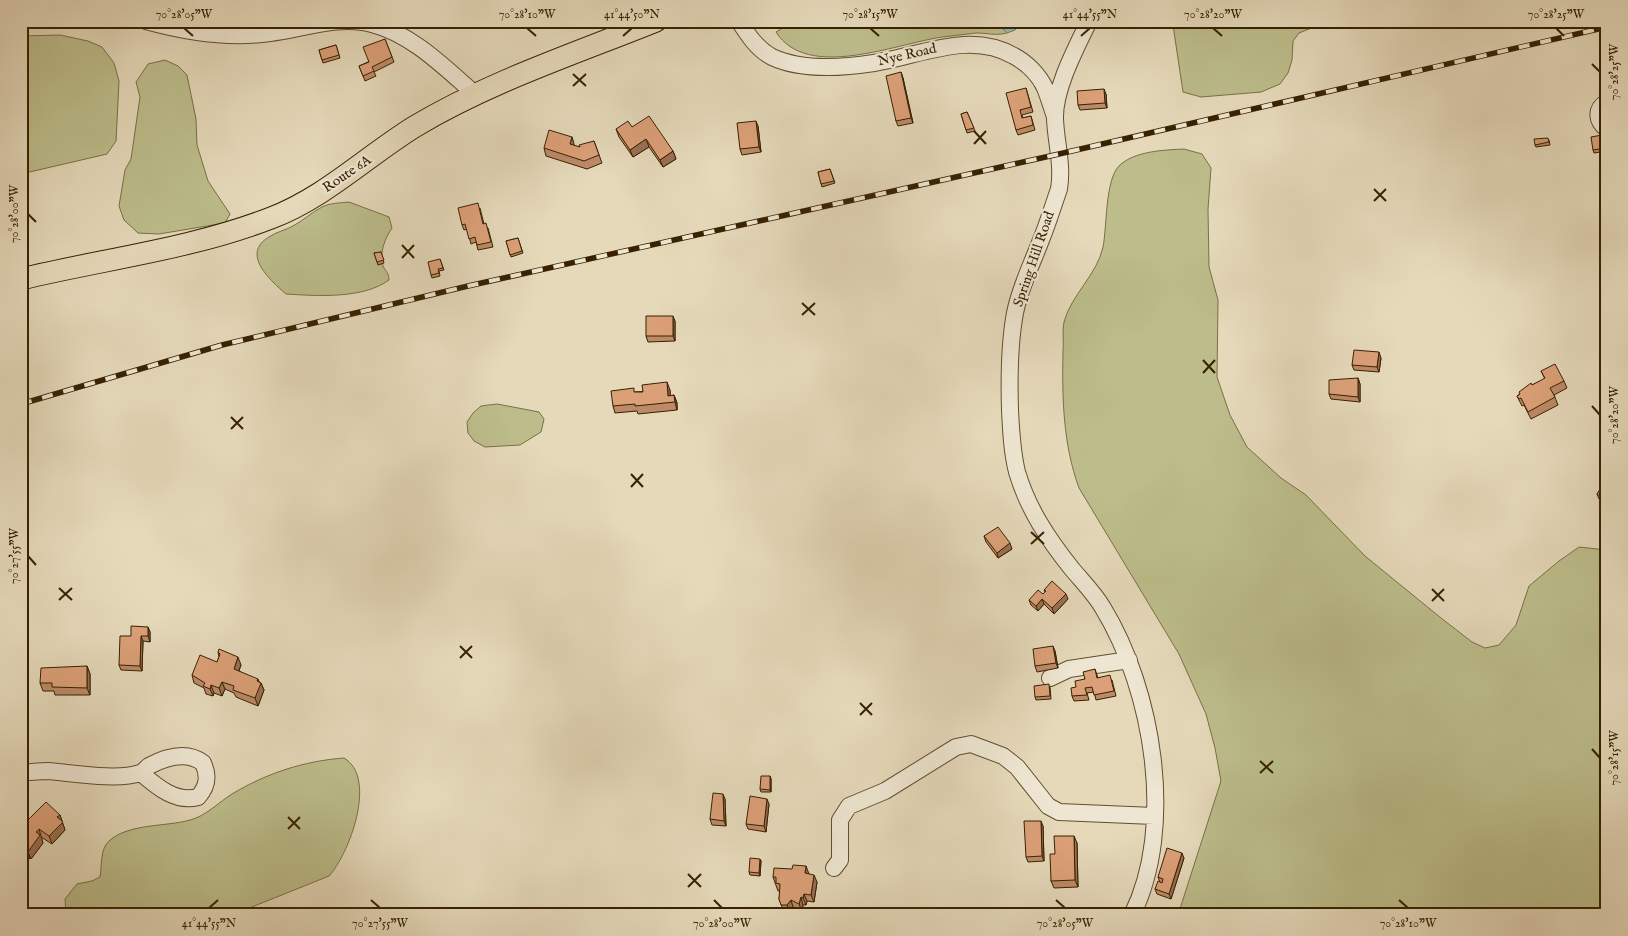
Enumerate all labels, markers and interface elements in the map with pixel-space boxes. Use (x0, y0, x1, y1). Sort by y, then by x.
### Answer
text: 70°28'05"W (156, 7, 213, 22)
text: 70°28'10"W (499, 7, 556, 22)
text: 41°44'50"N (604, 7, 660, 22)
text: 70°28'15"W (842, 7, 898, 22)
text: 41°44'55"N (1063, 7, 1118, 22)
text: 70°28'20"W (1184, 7, 1242, 22)
text: 70°28'25"W (1528, 7, 1585, 22)
street label: Nye Road (876, 39, 939, 70)
text: 70°28'25"W (1607, 43, 1622, 100)
street label: Route 6A (319, 151, 375, 197)
text: 70°28'00"W (7, 184, 22, 243)
street label: Spring Hill Road (1009, 208, 1059, 309)
text: 70°28'20"W (1607, 386, 1622, 444)
text: 70°27'55"W (7, 528, 22, 584)
text: 70°28'15"W (1607, 730, 1622, 786)
text: 41°44'55"N (182, 916, 237, 931)
text: 70°27'55"W (352, 916, 408, 931)
text: 70°28'00"W (693, 916, 752, 931)
text: 70°28'05"W (1037, 916, 1094, 931)
text: 70°28'10"W (1380, 916, 1437, 931)

